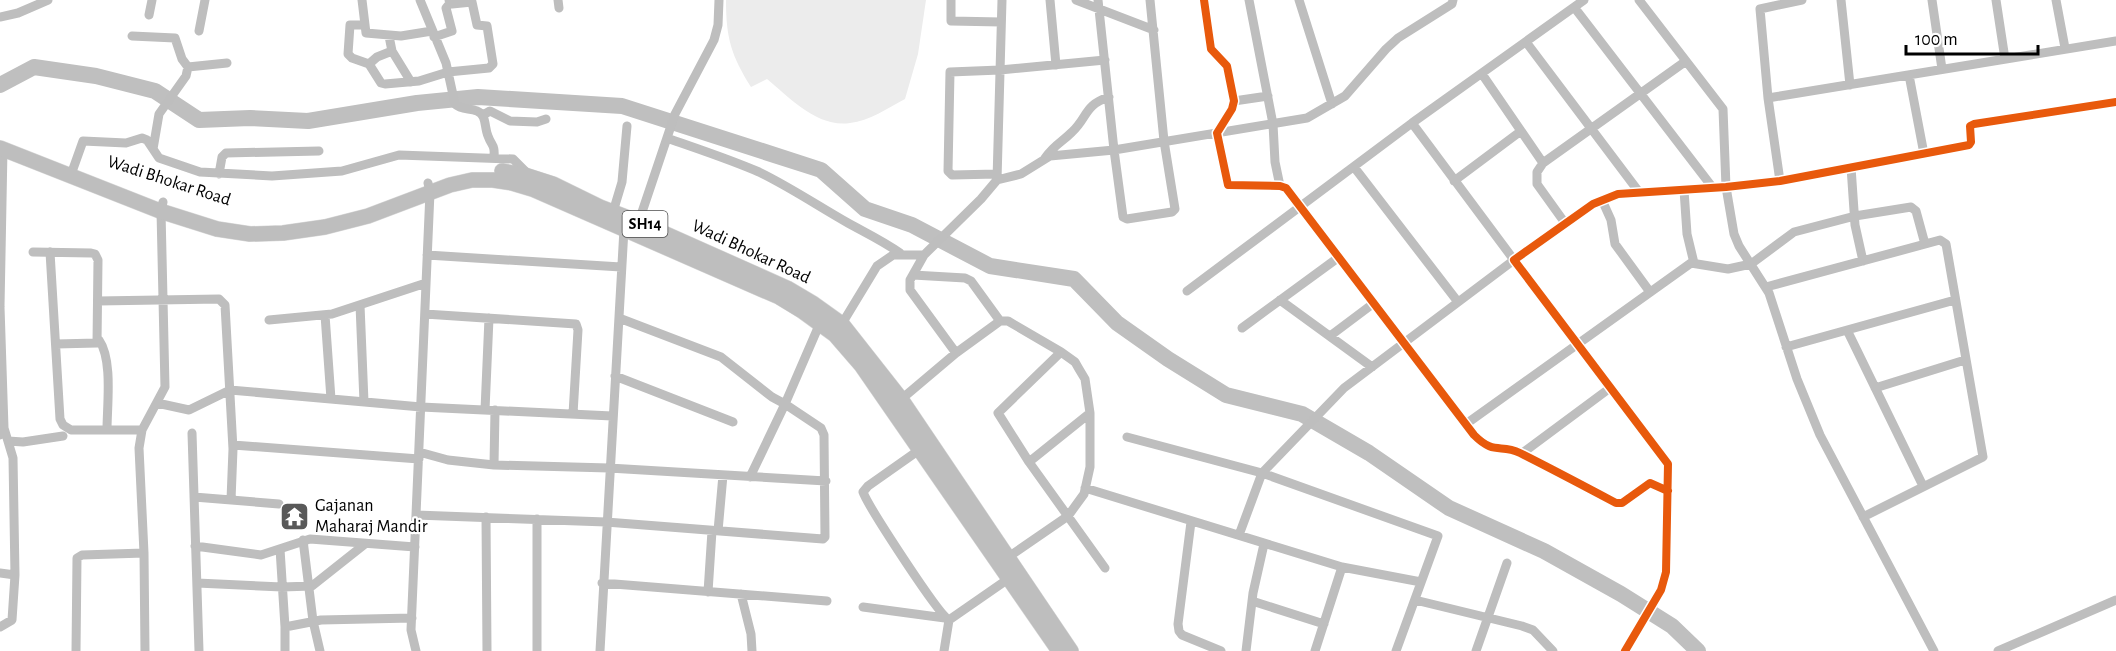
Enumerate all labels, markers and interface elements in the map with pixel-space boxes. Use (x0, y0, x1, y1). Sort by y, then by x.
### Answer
scale bar (1906, 18, 2038, 56)
text: 100 m (1915, 31, 1958, 49)
street label: Wadi Bhokar Road (105, 153, 233, 209)
road number: SH14 (622, 211, 668, 237)
street label: Wadi Bhokar Road (689, 217, 813, 287)
place label: Gajanan Maharaj Mandir (315, 497, 428, 536)
temple icon: Gajanan Maharaj Mandir (278, 500, 310, 532)

